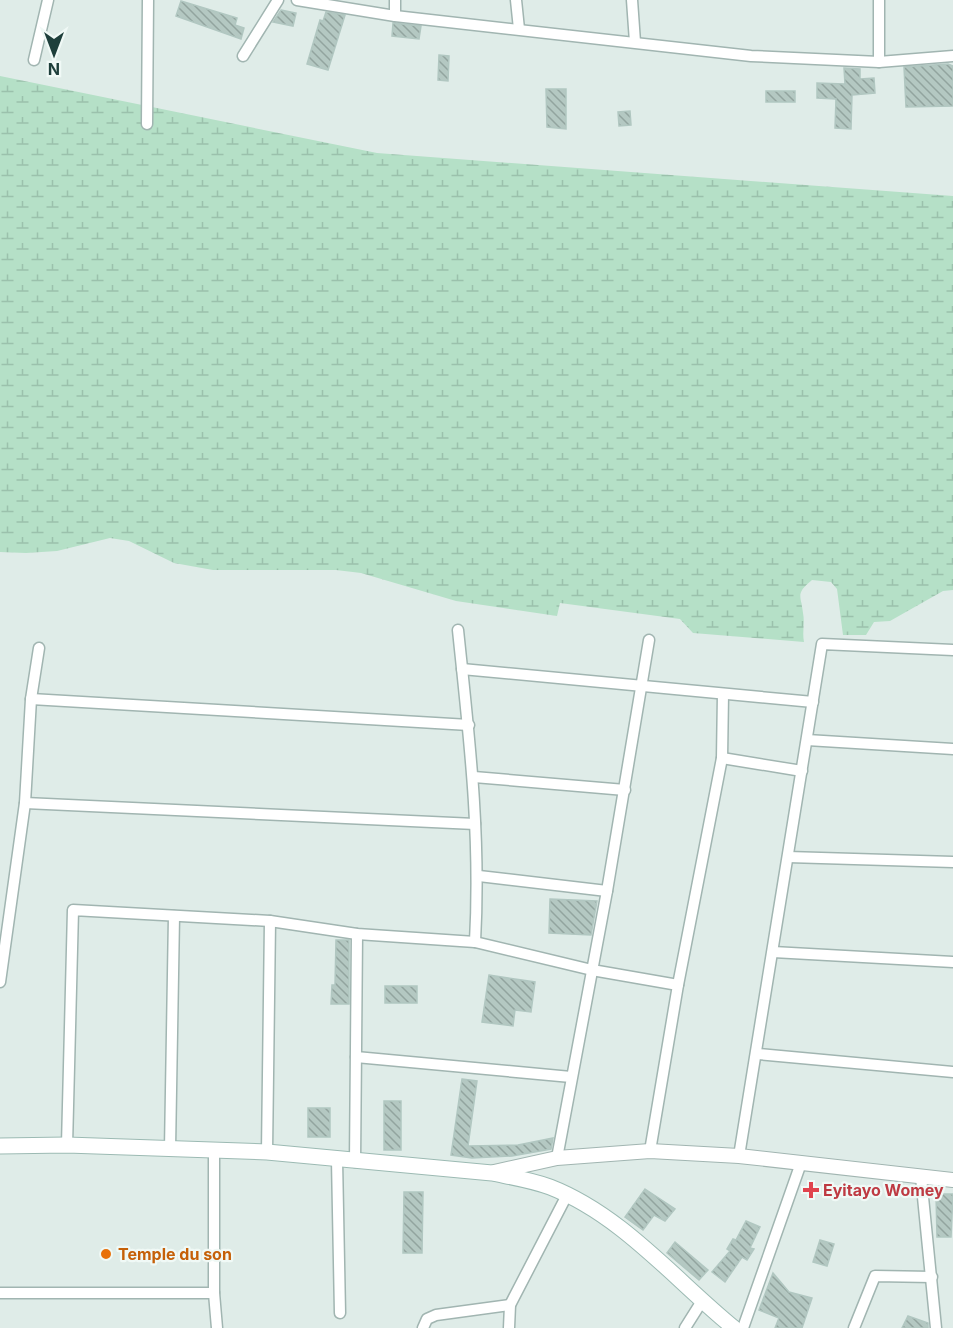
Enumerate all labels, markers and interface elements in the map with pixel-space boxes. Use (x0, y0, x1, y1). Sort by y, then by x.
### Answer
north arrow (24, 24, 84, 84)
text: N (48, 59, 60, 79)
place label: Eyitayo Womey (823, 1180, 944, 1200)
marker: Eyitayo Womey (804, 1183, 818, 1197)
place label: Temple du son (118, 1244, 232, 1264)
marker: Temple du son (99, 1247, 113, 1261)

